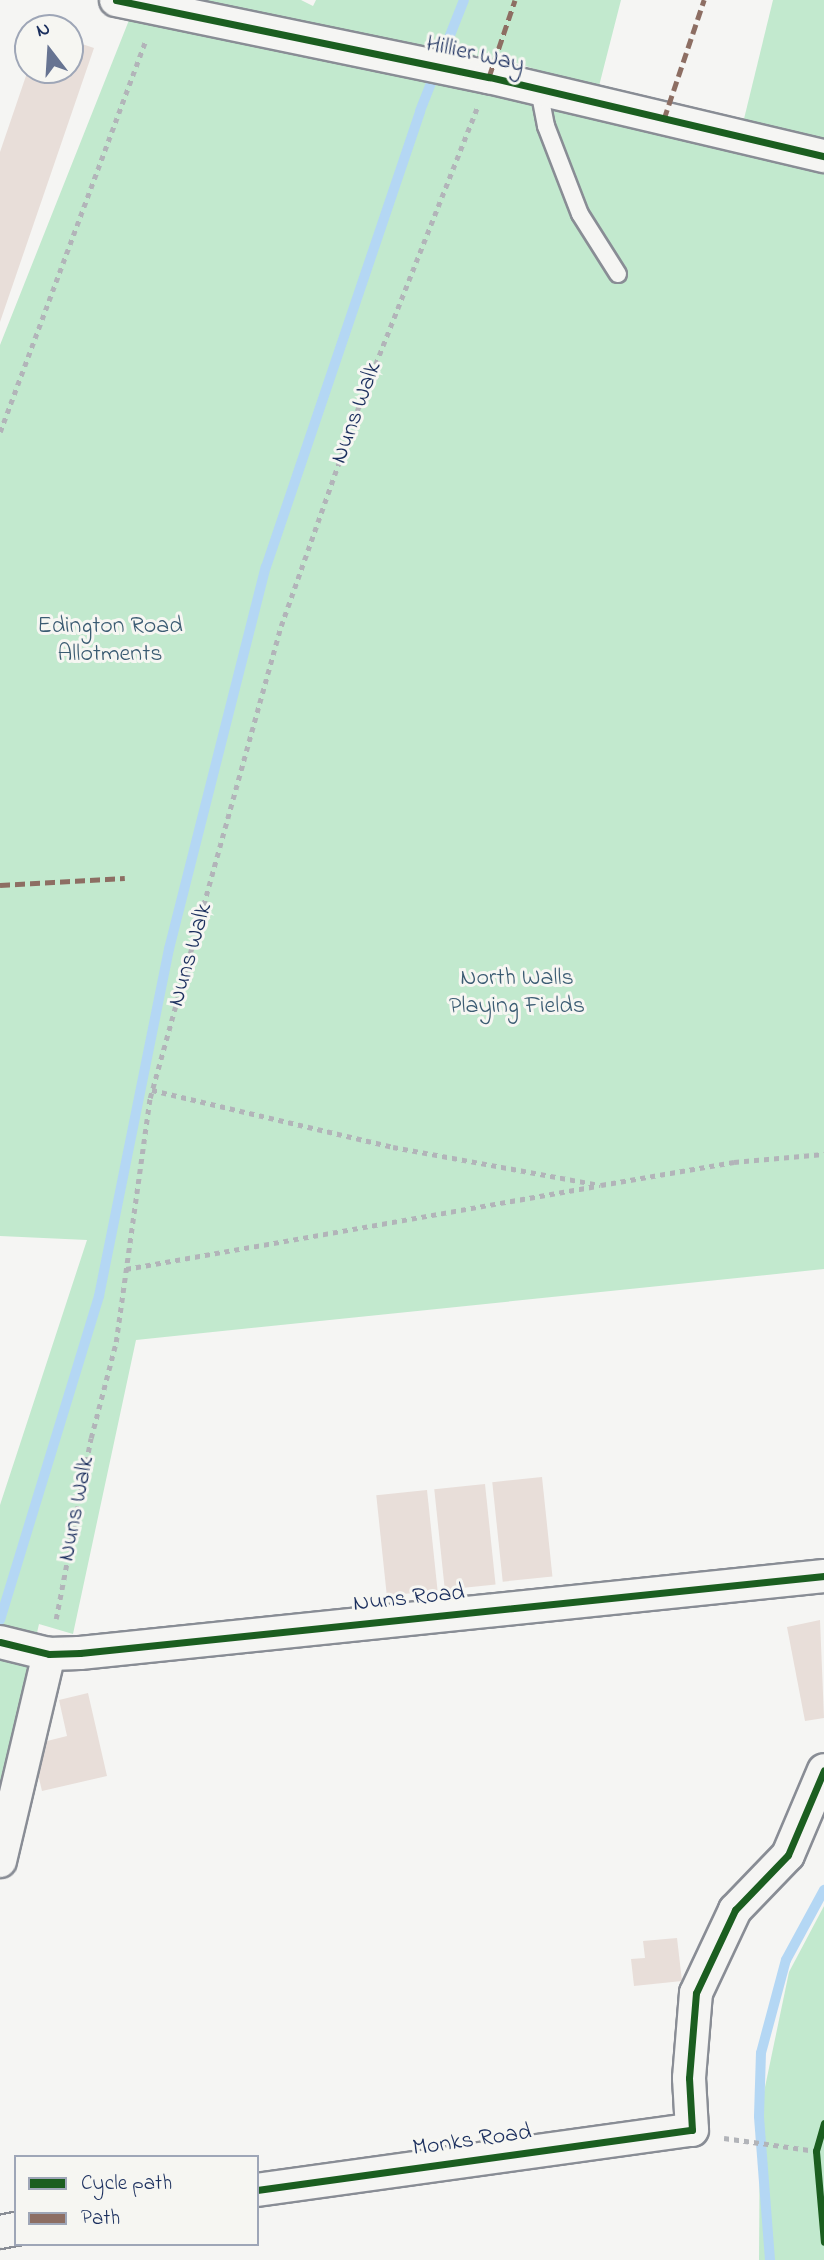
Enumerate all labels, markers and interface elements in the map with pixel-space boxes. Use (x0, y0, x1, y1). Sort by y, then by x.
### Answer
north arrow (14, 14, 84, 84)
text: N (33, 16, 53, 45)
street label: Hillier Way (423, 30, 527, 80)
street label: Nuns Walk (325, 358, 389, 468)
park label: Edington Road Allotments (37, 613, 183, 669)
street label: Nuns Walk (163, 900, 219, 1010)
park label: North Walls Playing Fields (449, 965, 585, 1021)
street label: Nuns Walk (53, 1454, 101, 1564)
street label: Nuns Road (352, 1579, 466, 1619)
street label: Monks Road (411, 2118, 533, 2164)
legend (14, 2155, 259, 2246)
text: Cycle path (81, 2169, 172, 2199)
text: Path (81, 2204, 120, 2234)

